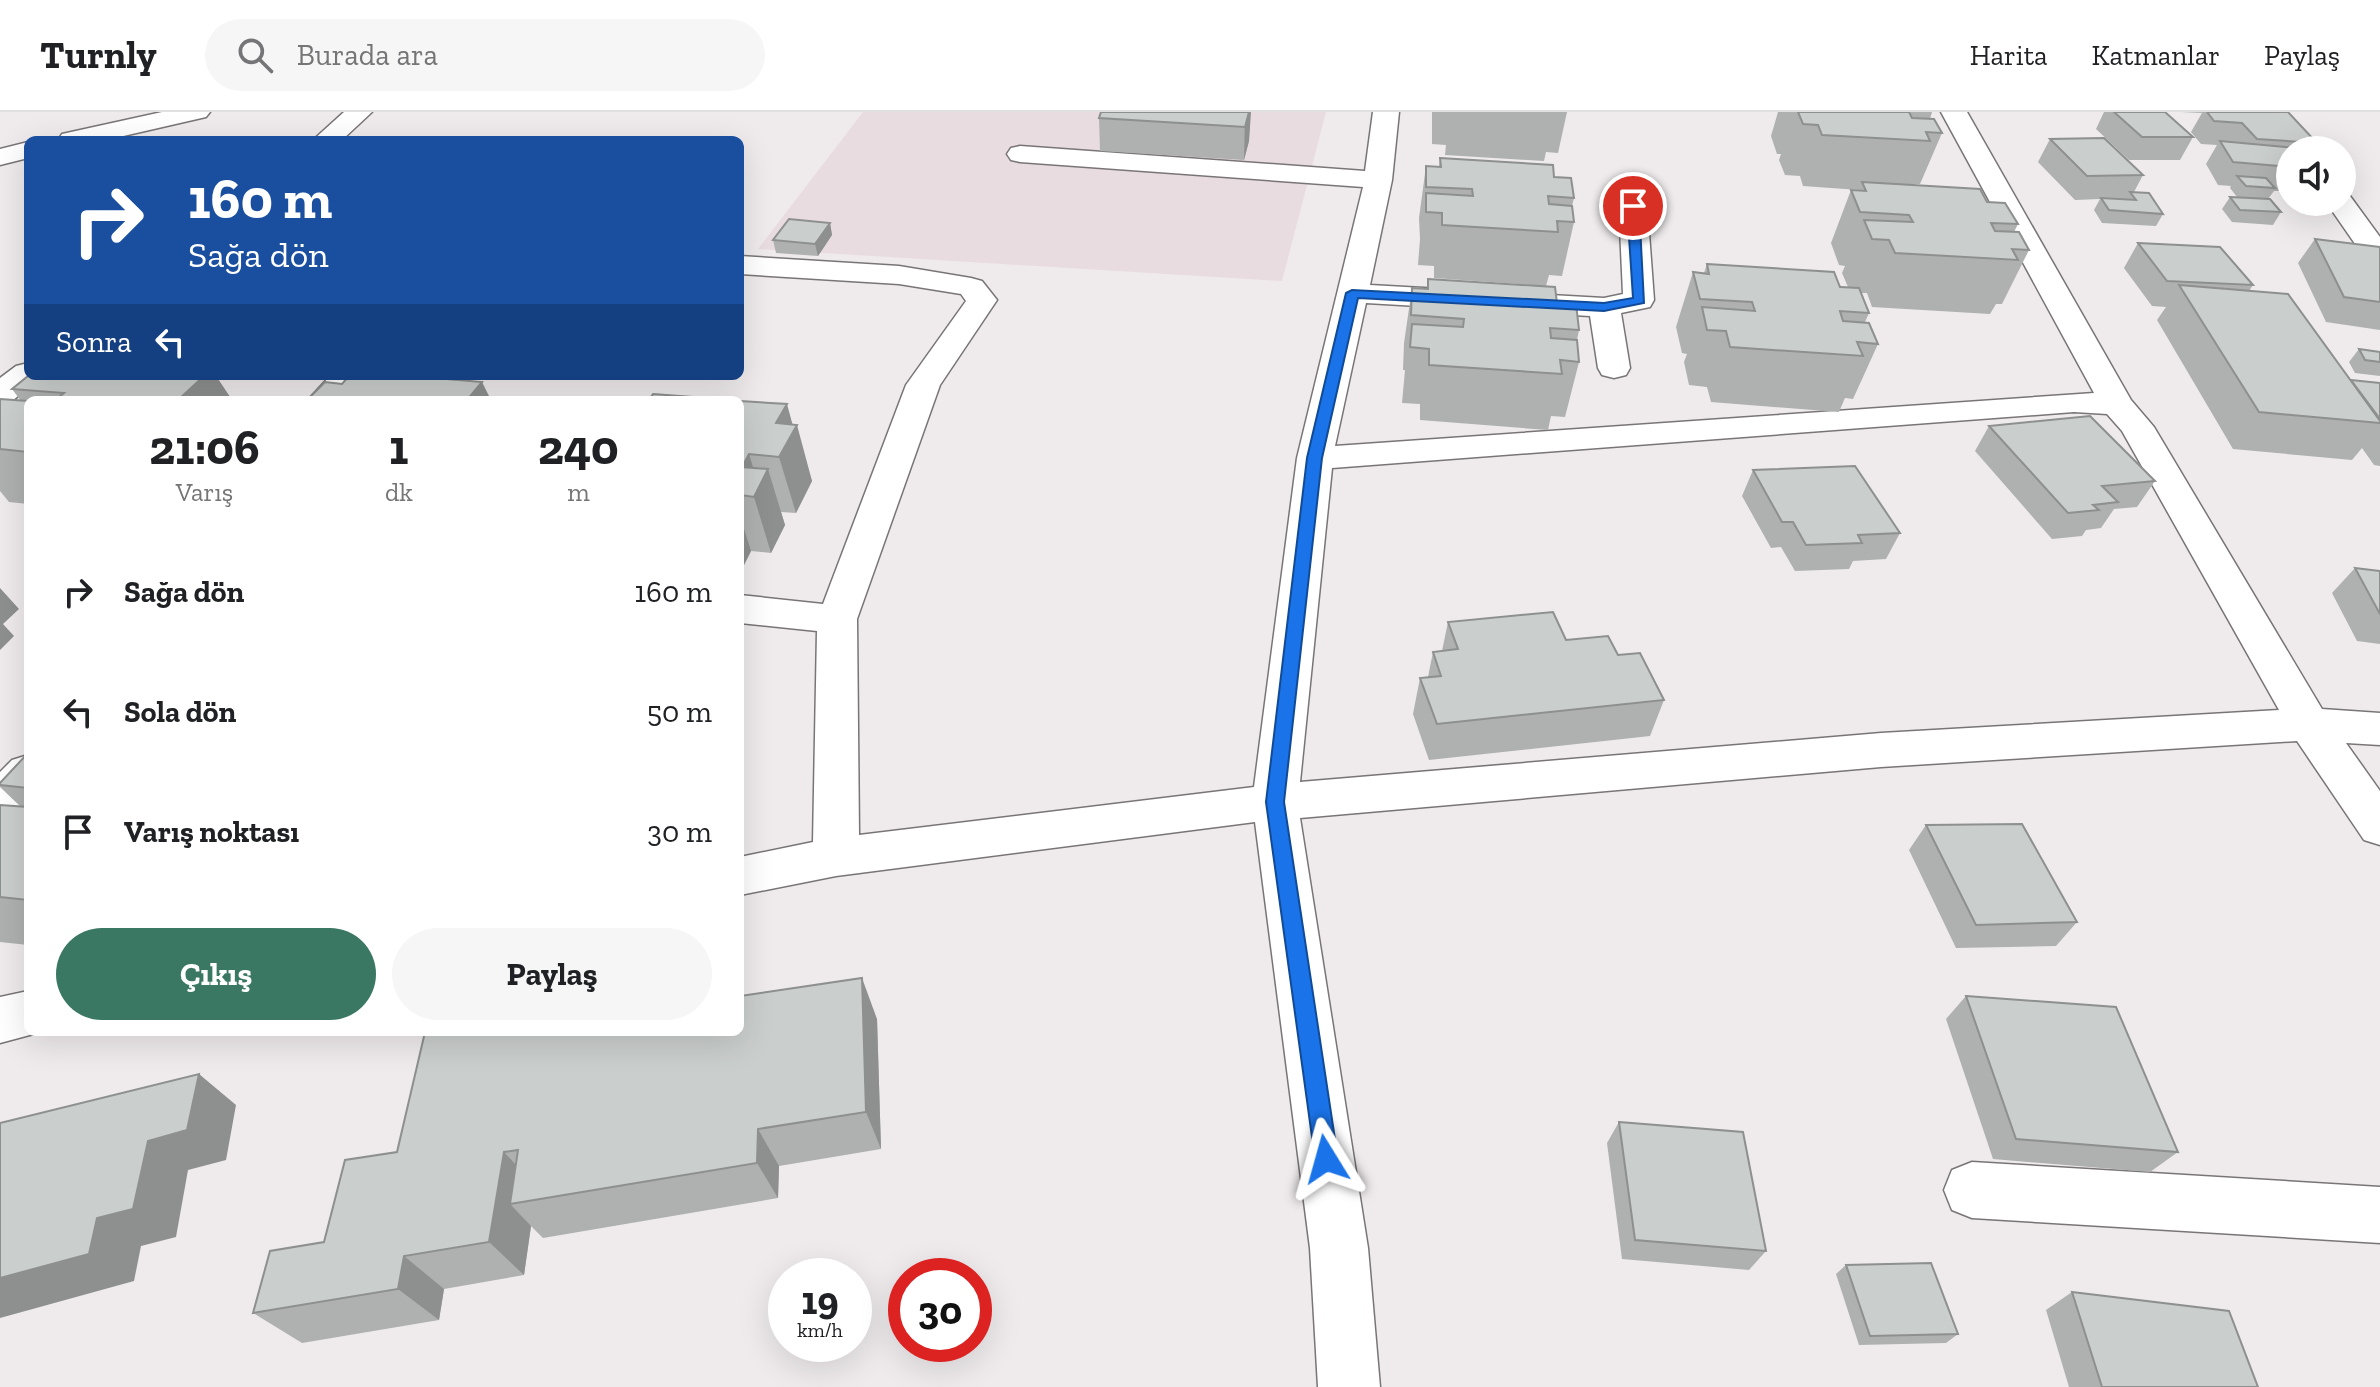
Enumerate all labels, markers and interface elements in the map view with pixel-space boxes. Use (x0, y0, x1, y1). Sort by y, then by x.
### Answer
search box (205, 19, 765, 91)
text: Turnly (40, 32, 157, 78)
icon: search (233, 33, 277, 77)
text: Burada ara (297, 37, 438, 73)
text: Harita (1970, 39, 2048, 72)
text: Katmanlar (2092, 39, 2220, 72)
text: Paylaş (2264, 39, 2340, 72)
map controls (2276, 136, 2356, 216)
button: sound (2276, 136, 2356, 216)
text: 160 m (188, 165, 332, 232)
icon: right (56, 168, 160, 272)
pin (1599, 172, 1667, 240)
icon: arrive (1611, 184, 1655, 228)
text: Sağa dön (188, 233, 329, 276)
icon: left (148, 320, 192, 364)
text: Sonra (56, 324, 132, 360)
text: 21:06 (149, 419, 260, 476)
text: 1 (389, 419, 409, 476)
text: 240 (538, 419, 619, 476)
text: Varış (176, 476, 233, 508)
text: dk (385, 476, 413, 508)
text: m (567, 476, 590, 508)
icon: right (56, 570, 100, 614)
text: Sağa dön (124, 574, 244, 610)
text: 160 m (635, 574, 712, 610)
icon: left (56, 690, 100, 734)
text: Sola dön (124, 694, 236, 730)
text: 50 m (647, 694, 712, 730)
icon: arrive (56, 810, 100, 854)
text: Varış noktası (124, 814, 299, 850)
text: 30 m (647, 814, 712, 850)
button: Çıkış (56, 928, 376, 1020)
button: Paylaş (392, 928, 712, 1020)
position arrow (1284, 1117, 1368, 1201)
speed limit sign: 30 (888, 1258, 992, 1362)
text: 19 (801, 1276, 839, 1324)
text: km/h (797, 1318, 843, 1342)

